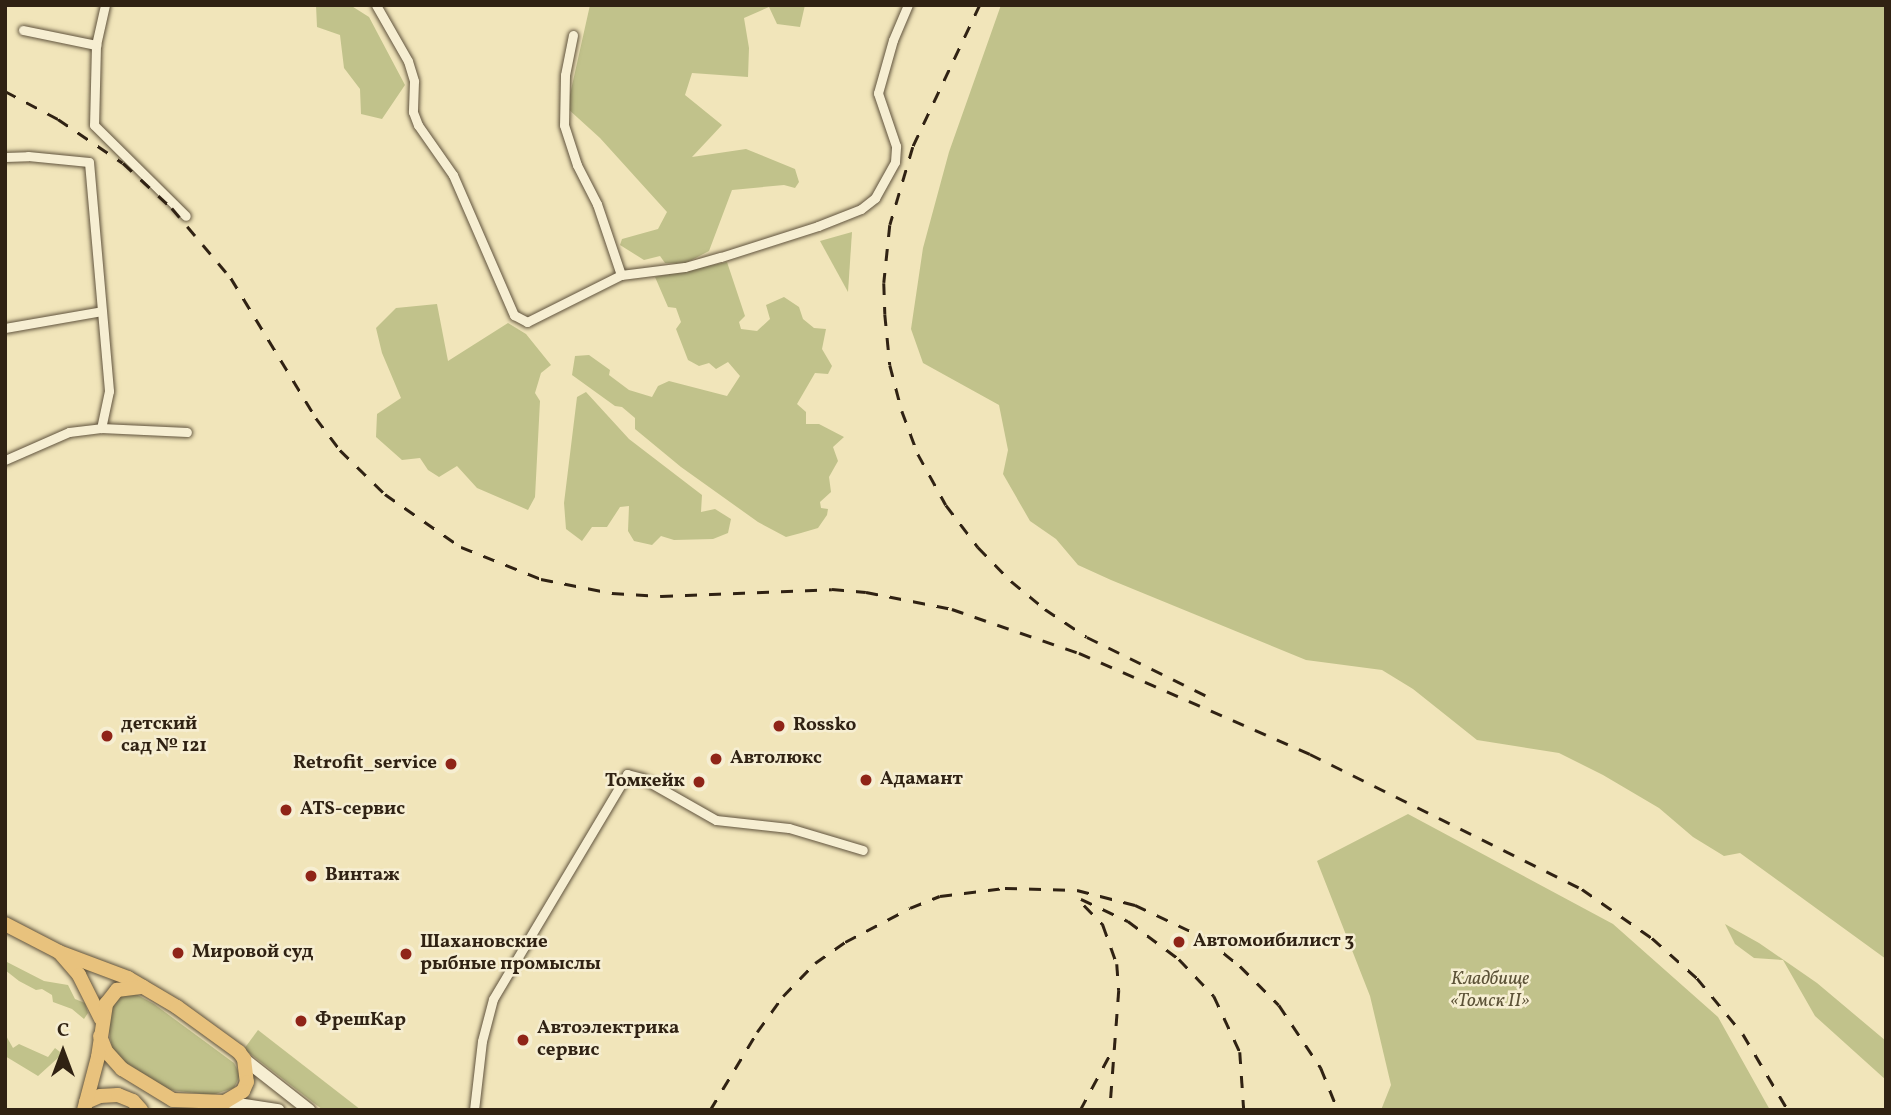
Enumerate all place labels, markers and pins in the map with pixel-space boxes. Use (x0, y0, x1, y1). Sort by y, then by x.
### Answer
place label: детский сад № 121 (121, 714, 207, 758)
place label: Rossko (793, 715, 856, 737)
marker: Rossko (771, 718, 787, 734)
marker: детский сад № 121 (99, 728, 115, 744)
place label: Автолюкс (730, 748, 822, 770)
marker: Автолюкс (708, 751, 724, 767)
place label: Retrofit_service (293, 753, 437, 775)
marker: Retrofit_service (443, 756, 459, 772)
place label: Адамант (880, 769, 963, 791)
place label: Томкейк (605, 771, 685, 793)
marker: Адамант (858, 772, 874, 788)
marker: Томкейк (691, 774, 707, 790)
place label: ATS-сервис (300, 799, 405, 821)
marker: ATS-сервис (278, 802, 294, 818)
place label: Винтаж (325, 865, 400, 887)
marker: Винтаж (303, 868, 319, 884)
place label: Автомоибилист 3 (1193, 931, 1354, 953)
place label: Шахановские рыбные промыслы (420, 932, 601, 976)
marker: Автомоибилист 3 (1171, 934, 1187, 950)
place label: Мировой суд (192, 942, 313, 964)
marker: Мировой суд (170, 945, 186, 961)
marker: Шахановские рыбные промыслы (398, 946, 414, 962)
place label: ФрешКар (315, 1010, 406, 1032)
marker: ФрешКар (293, 1013, 309, 1029)
place label: Автоэлектрика сервис (537, 1018, 679, 1062)
marker: Автоэлектрика сервис (515, 1032, 531, 1048)

